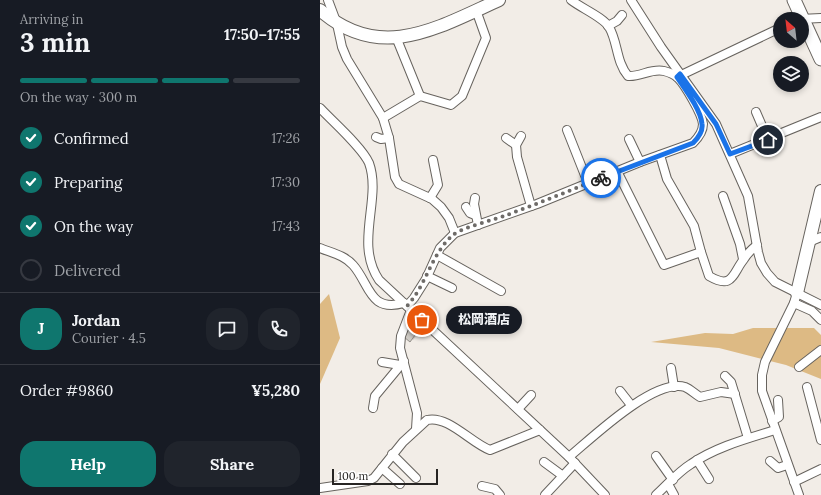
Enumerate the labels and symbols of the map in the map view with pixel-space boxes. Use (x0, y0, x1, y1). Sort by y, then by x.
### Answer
north arrow (773, 12, 809, 48)
pin (751, 123, 785, 157)
courier (581, 158, 621, 198)
pin (405, 303, 439, 337)
callout: 松岡酒店 (446, 306, 522, 334)
scale bar (332, 467, 438, 486)

